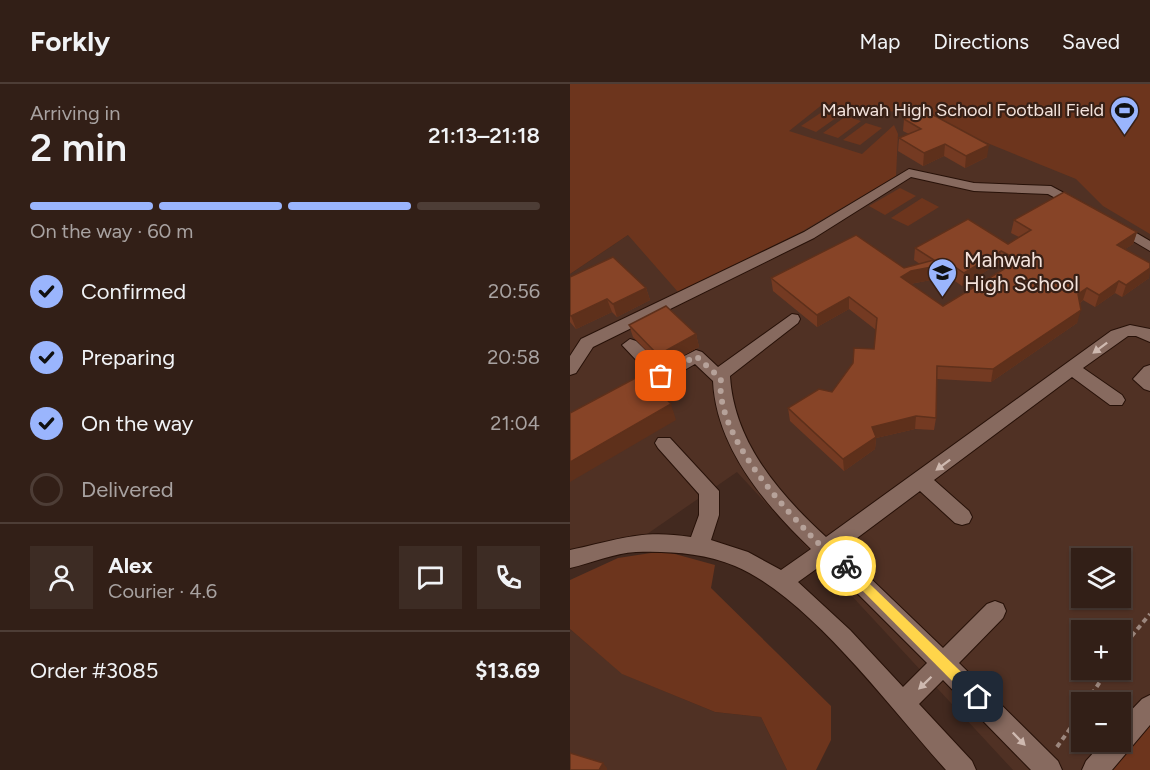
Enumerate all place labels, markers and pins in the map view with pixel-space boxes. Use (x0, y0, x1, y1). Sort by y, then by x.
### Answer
sports icon: Mahwah High School Football Field (1109, 94, 1141, 136)
place label: Mahwah High School Football Field (822, 99, 1104, 121)
place label: Mahwah High School (964, 247, 1079, 296)
school or university icon: Mahwah High School (927, 256, 959, 298)
pin (635, 350, 686, 401)
pin (952, 671, 1003, 722)

